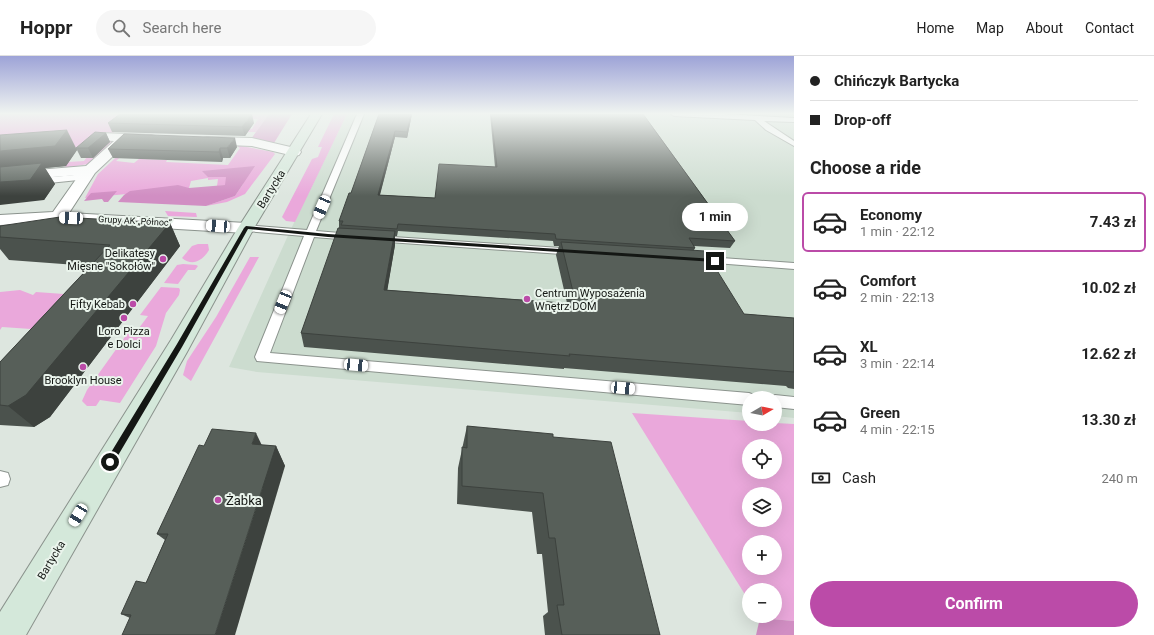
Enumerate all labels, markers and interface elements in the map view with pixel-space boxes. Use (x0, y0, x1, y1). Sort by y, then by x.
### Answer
search box (96, 10, 376, 46)
text: Hoppr (20, 16, 72, 39)
icon: search (110, 17, 132, 39)
text: Search here (142, 19, 221, 37)
text: Home (916, 20, 954, 36)
text: Map (976, 20, 1004, 36)
text: About (1026, 20, 1063, 36)
text: Contact (1085, 20, 1134, 36)
text: Chińczyk Bartycka (834, 72, 959, 90)
text: Drop-off (834, 111, 891, 129)
text: Choose a ride (810, 157, 921, 178)
street label: Bartycka (255, 168, 288, 211)
car (312, 194, 332, 220)
callout: 1 min (682, 203, 748, 231)
icon: car (812, 204, 848, 240)
text: Economy (860, 206, 922, 224)
text: 1 min (699, 209, 731, 224)
car (59, 211, 83, 225)
text: 7.43 zł (1090, 213, 1136, 231)
street label: Grupy AK „Północ” (98, 214, 172, 228)
car (206, 219, 230, 233)
text: 1 min · 22:12 (860, 224, 935, 239)
place label: Delikatesy Mięsne "Sokołów" (67, 247, 156, 273)
route end (706, 252, 724, 270)
marker: Delikatesy Mięsne "Sokołów" (158, 254, 168, 264)
icon: car (812, 270, 848, 306)
text: Comfort (860, 272, 916, 290)
text: 10.02 zł (1081, 279, 1136, 297)
place label: Centrum Wyposażenia Wnętrz DOM (535, 287, 645, 313)
car (273, 289, 293, 315)
text: 2 min · 22:13 (860, 290, 935, 305)
marker: Centrum Wyposażenia Wnętrz DOM (522, 294, 532, 304)
place label: Fifty Kebab (70, 298, 125, 311)
marker: Fifty Kebab (128, 299, 138, 309)
marker: Loro Pizza e Dolci (119, 313, 129, 323)
place label: Loro Pizza e Dolci (98, 325, 150, 351)
icon: car (812, 336, 848, 372)
text: XL (860, 338, 878, 356)
text: 12.62 zł (1081, 345, 1136, 363)
text: 3 min · 22:14 (860, 356, 935, 371)
car (344, 358, 368, 372)
marker: Brooklyn House (78, 362, 88, 372)
place label: Brooklyn House (45, 374, 122, 387)
car (611, 381, 635, 395)
north arrow (742, 391, 782, 431)
map controls (742, 391, 782, 623)
icon: car (812, 402, 848, 438)
text: Green (860, 404, 900, 422)
text: 13.30 zł (1081, 411, 1136, 429)
text: 4 min · 22:15 (860, 422, 935, 437)
button: locate (742, 439, 782, 479)
route start (101, 453, 119, 471)
icon: cash (810, 467, 832, 489)
text: Cash (842, 469, 876, 487)
text: 240 m (1101, 471, 1138, 486)
button: layers (742, 487, 782, 527)
place label: Żabka (226, 493, 262, 508)
marker: Żabka (213, 495, 223, 505)
car (67, 502, 89, 528)
button: + (742, 535, 782, 575)
street label: Bartycka (35, 539, 68, 582)
button: Confirm (810, 581, 1138, 627)
button: − (742, 583, 782, 623)

